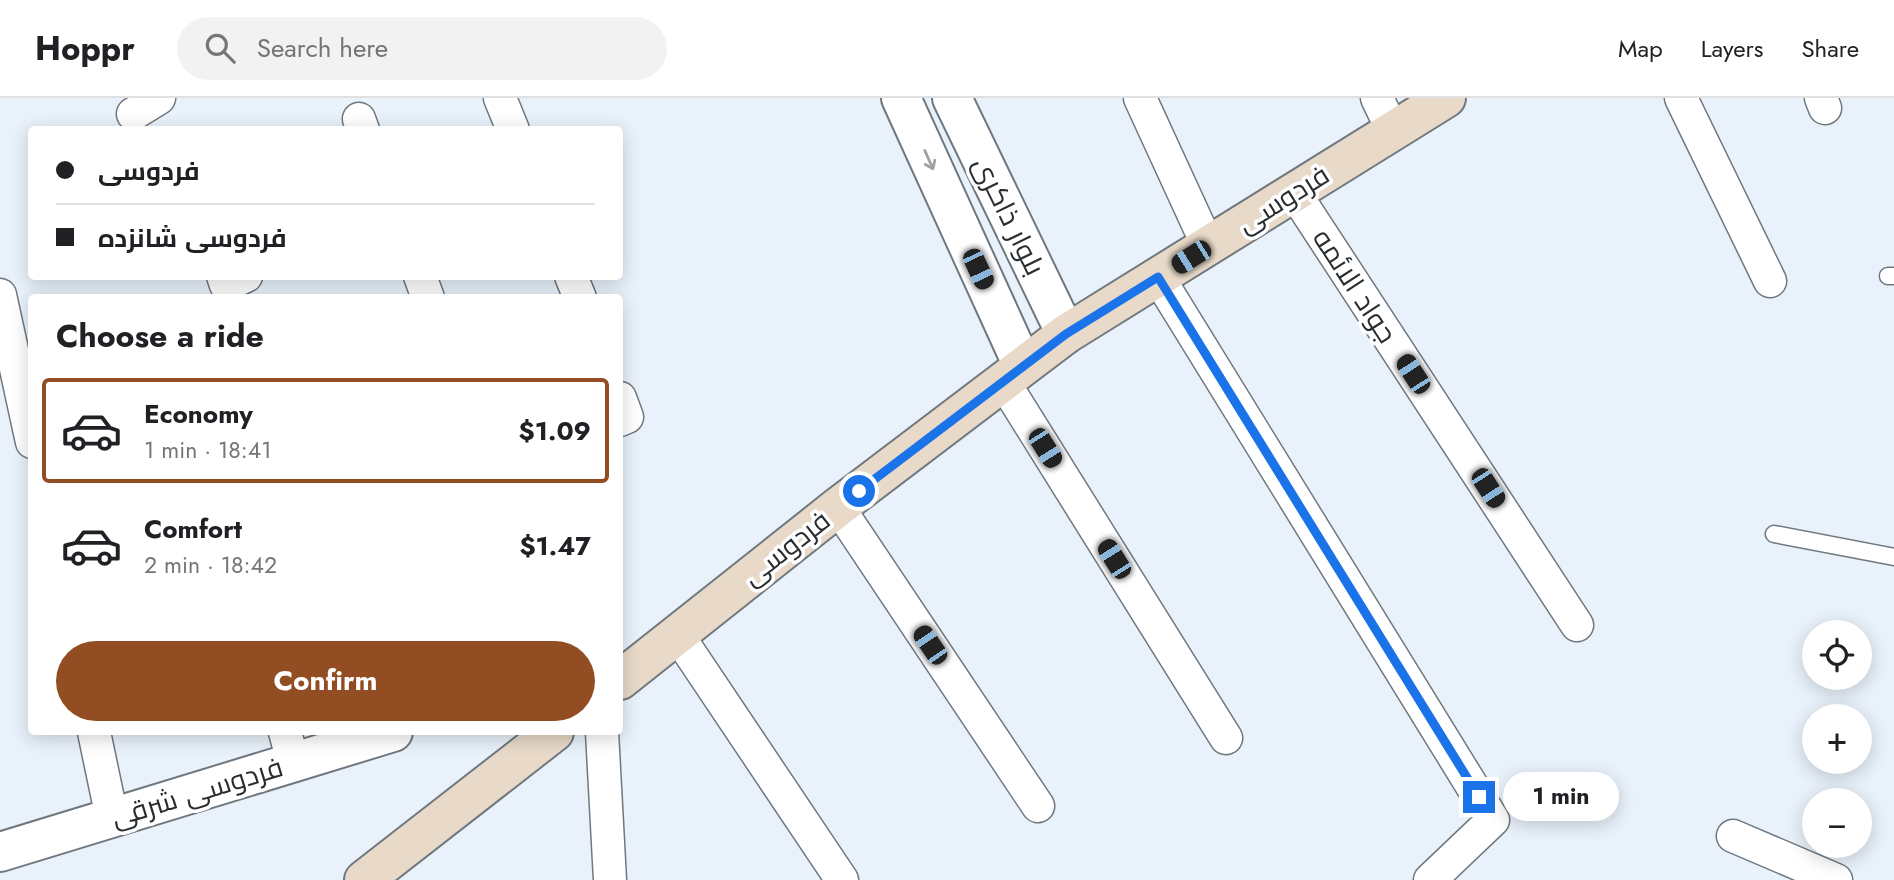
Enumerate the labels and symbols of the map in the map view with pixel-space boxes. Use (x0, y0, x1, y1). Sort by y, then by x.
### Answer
one-way arrow (923, 149, 936, 170)
street label: بلوار ذاکری (963, 150, 1055, 282)
street label: فردوسی (1229, 155, 1337, 243)
street label: جواد الائمه (1303, 221, 1407, 351)
car (1168, 237, 1215, 277)
car (960, 246, 997, 292)
car (1393, 351, 1434, 397)
car (1025, 425, 1066, 471)
car (1468, 465, 1509, 511)
route start (843, 475, 875, 507)
street label: فردوسی (733, 500, 839, 596)
car (1094, 536, 1135, 582)
car (910, 622, 951, 668)
street label: فردوسی شرقی (106, 746, 288, 838)
callout: 1 min (1504, 772, 1619, 822)
route end (1463, 781, 1495, 813)

